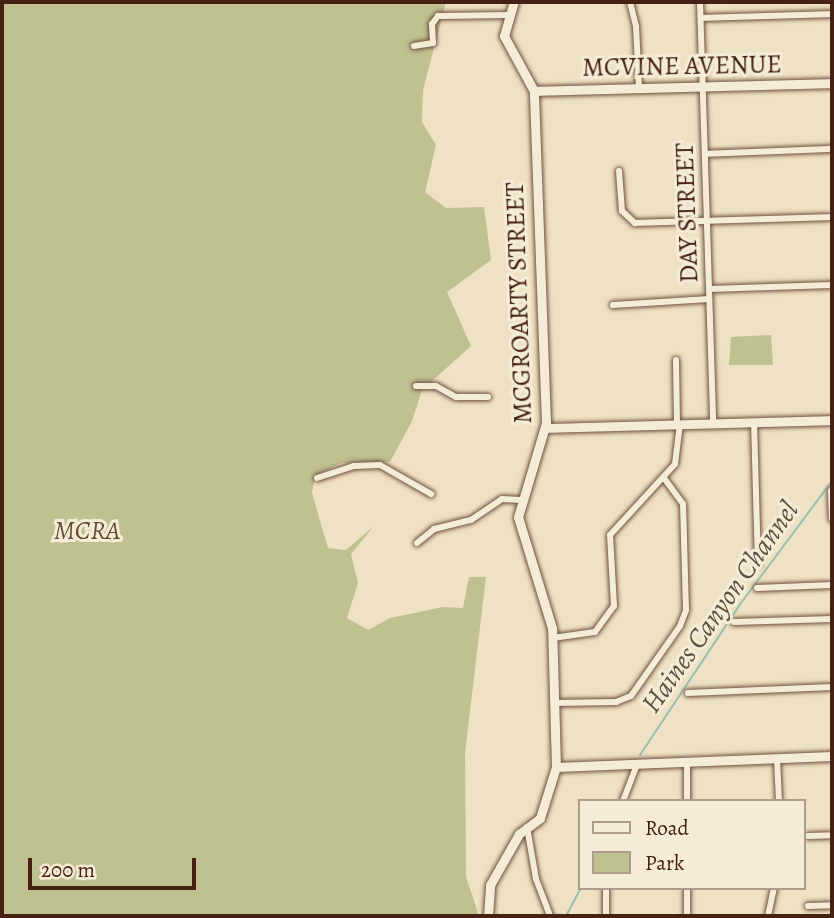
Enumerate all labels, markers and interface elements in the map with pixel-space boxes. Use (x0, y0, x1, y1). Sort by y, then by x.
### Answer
street label: MCVINE AVENUE (582, 49, 782, 83)
street label: DAY STREET (669, 142, 705, 284)
street label: MCGROARTY STREET (499, 182, 539, 424)
water label: Haines Canyon Channel (634, 495, 806, 719)
park label: MCRA (54, 515, 120, 547)
legend (578, 799, 806, 890)
text: Road (645, 814, 689, 842)
scale bar (32, 844, 200, 888)
text: Park (645, 849, 684, 877)
text: 200 m (41, 856, 95, 884)

